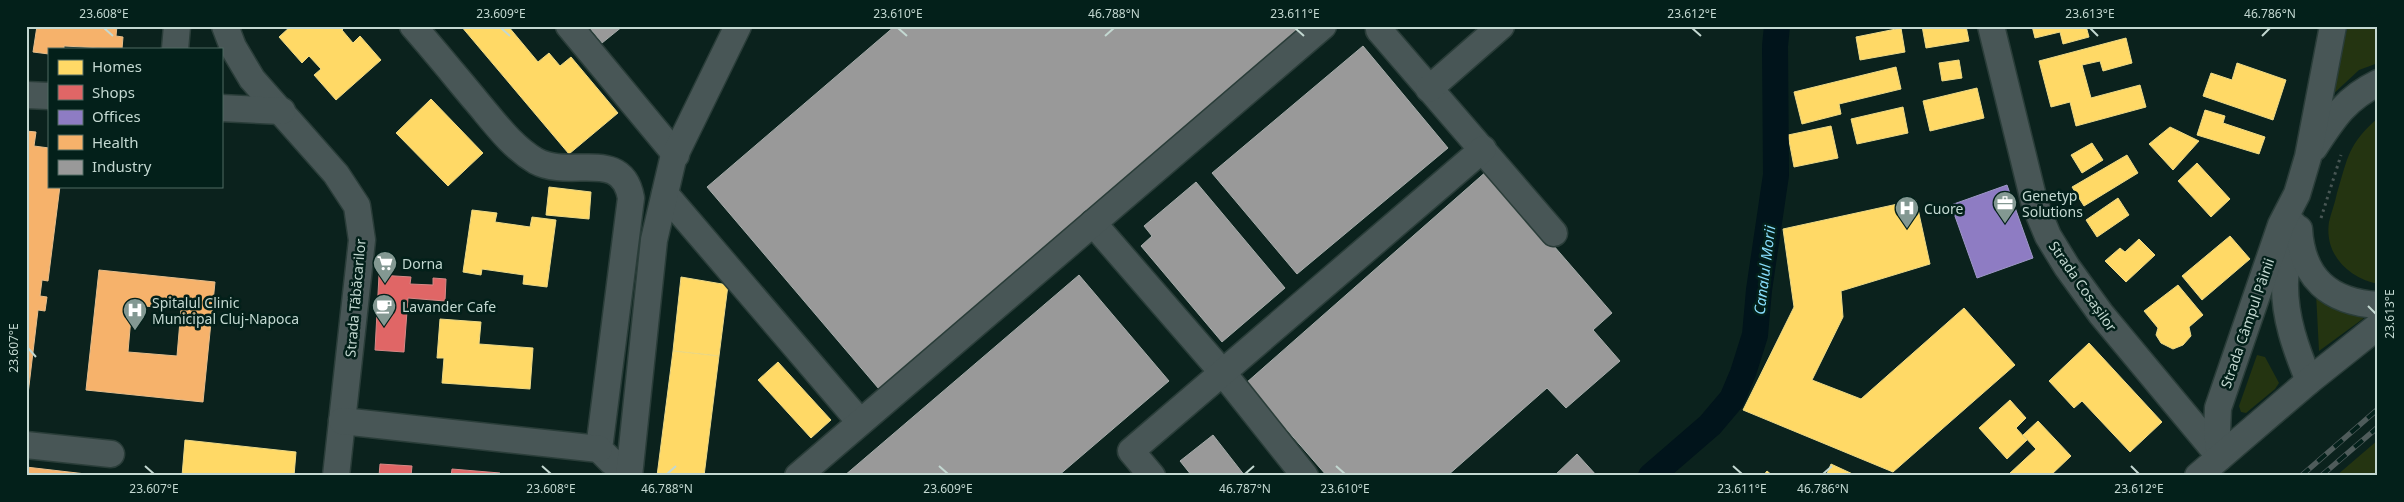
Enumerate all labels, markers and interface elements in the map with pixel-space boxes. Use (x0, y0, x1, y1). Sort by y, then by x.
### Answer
text: 23.608°E (79, 5, 129, 22)
text: 23.609°E (476, 5, 526, 22)
text: 23.610°E (873, 5, 923, 22)
text: 46.788°N (1088, 5, 1140, 22)
text: 23.611°E (1270, 5, 1320, 22)
text: 23.612°E (1667, 5, 1717, 22)
text: 23.613°E (2065, 5, 2115, 22)
text: 46.786°N (2244, 5, 2296, 22)
legend (48, 48, 222, 188)
text: Homes (92, 56, 142, 76)
text: Shops (92, 82, 135, 102)
text: Offices (92, 106, 141, 126)
text: Health (92, 132, 139, 152)
text: Industry (92, 156, 152, 176)
place label: Genetyp Solutions (2022, 186, 2083, 221)
office icon: Genetyp Solutions (1992, 190, 2018, 224)
hospital icon: Cuore (1894, 195, 1920, 229)
place label: Cuore (1924, 199, 1963, 218)
water label: Canalul Morii (1749, 223, 1780, 316)
street label: Strada Cosașilor (2045, 237, 2121, 335)
street label: Strada Tăbăcarilor (340, 238, 370, 358)
supermarket icon: Dorna (372, 250, 398, 284)
place label: Dorna (402, 254, 443, 273)
street label: Strada Câmpul Pâinii (2216, 255, 2278, 391)
text: 23.613°E (2381, 289, 2398, 339)
place label: Spitalul Clinic Municipal Cluj-Napoca (152, 293, 299, 328)
cafe icon: Lavander Cafe (371, 293, 397, 327)
hospital icon: Spitalul Clinic Municipal Cluj-Napoca (122, 297, 148, 331)
place label: Lavander Cafe (402, 297, 496, 316)
text: 23.607°E (5, 323, 22, 373)
text: 23.607°E (129, 480, 179, 497)
text: 23.608°E (526, 480, 576, 497)
text: 46.788°N (641, 480, 693, 497)
text: 23.609°E (923, 480, 973, 497)
text: 46.787°N (1219, 480, 1271, 497)
text: 23.610°E (1320, 480, 1370, 497)
text: 23.611°E (1717, 480, 1767, 497)
text: 46.786°N (1797, 480, 1849, 497)
text: 23.612°E (2114, 480, 2164, 497)

